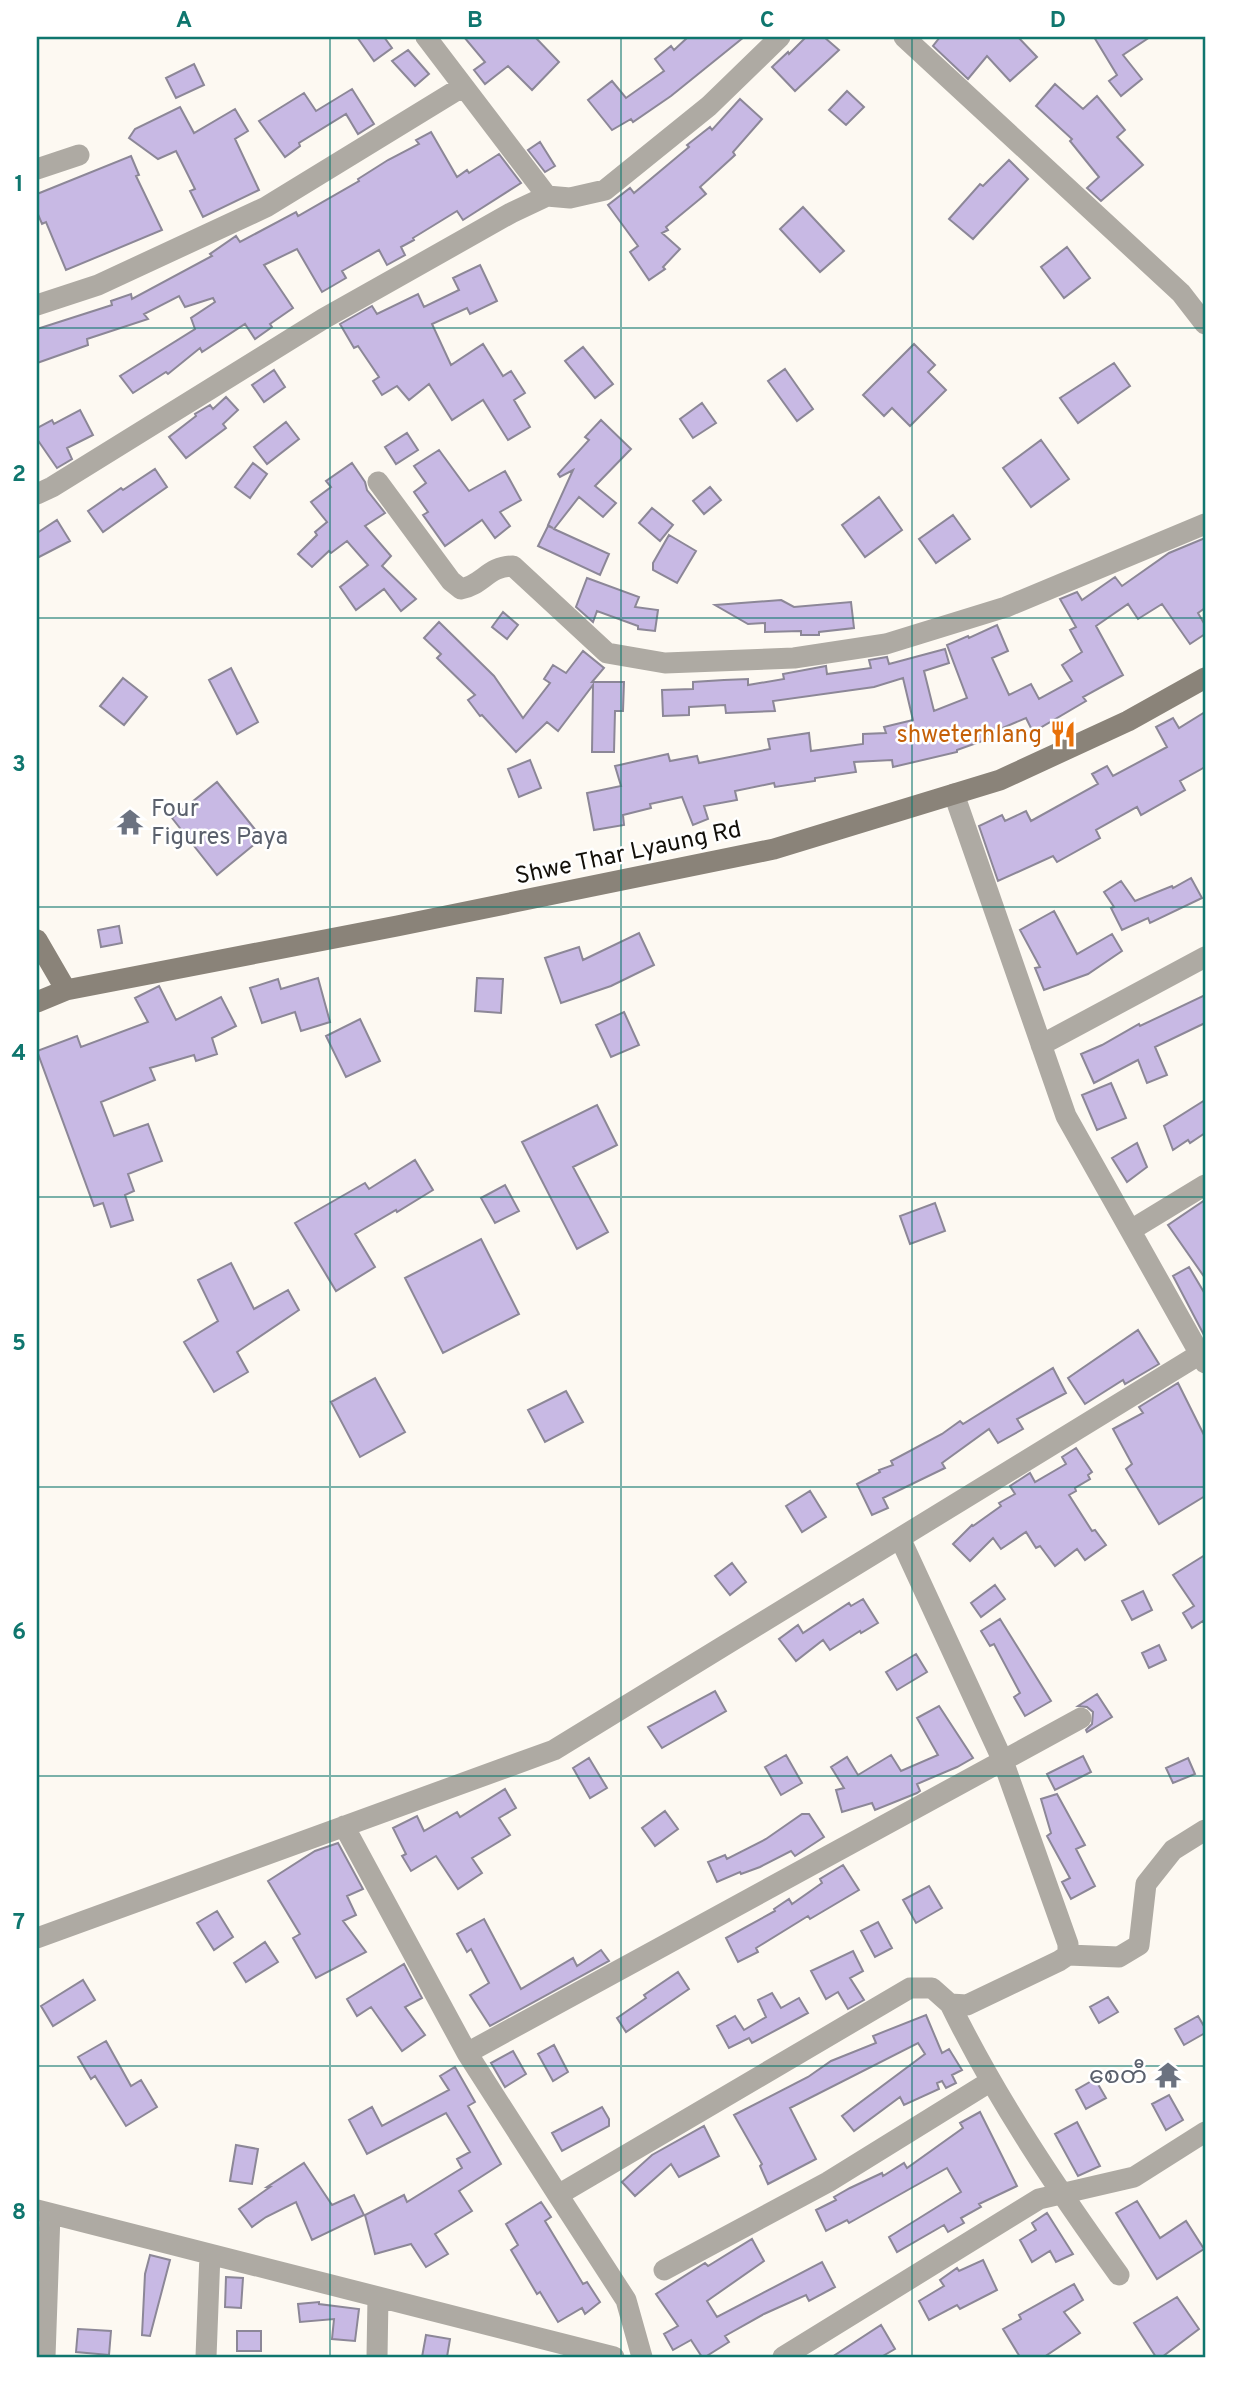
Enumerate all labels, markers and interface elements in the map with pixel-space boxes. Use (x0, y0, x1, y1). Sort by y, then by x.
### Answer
text: A (176, 7, 192, 36)
text: B (467, 7, 483, 36)
text: C (760, 7, 774, 36)
text: D (1050, 7, 1066, 36)
text: 1 (14, 171, 24, 200)
text: 2 (12, 461, 26, 490)
restaurant icon: shweterhlang (1048, 719, 1078, 749)
place label: shweterhlang (897, 721, 1042, 751)
text: 3 (12, 751, 26, 780)
place label: Four Figures Paya (151, 795, 288, 853)
temple icon: Four Figures Paya (115, 807, 145, 837)
street label: Shwe Thar Lyaung Rd (513, 815, 744, 893)
text: 4 (12, 1040, 26, 1069)
text: 5 (12, 1330, 26, 1359)
text: 6 (12, 1619, 26, 1648)
text: 7 (13, 1909, 25, 1938)
place label: စေတီ (1089, 2059, 1147, 2092)
temple icon: စေတီ (1153, 2060, 1183, 2090)
text: 8 (12, 2199, 26, 2228)

